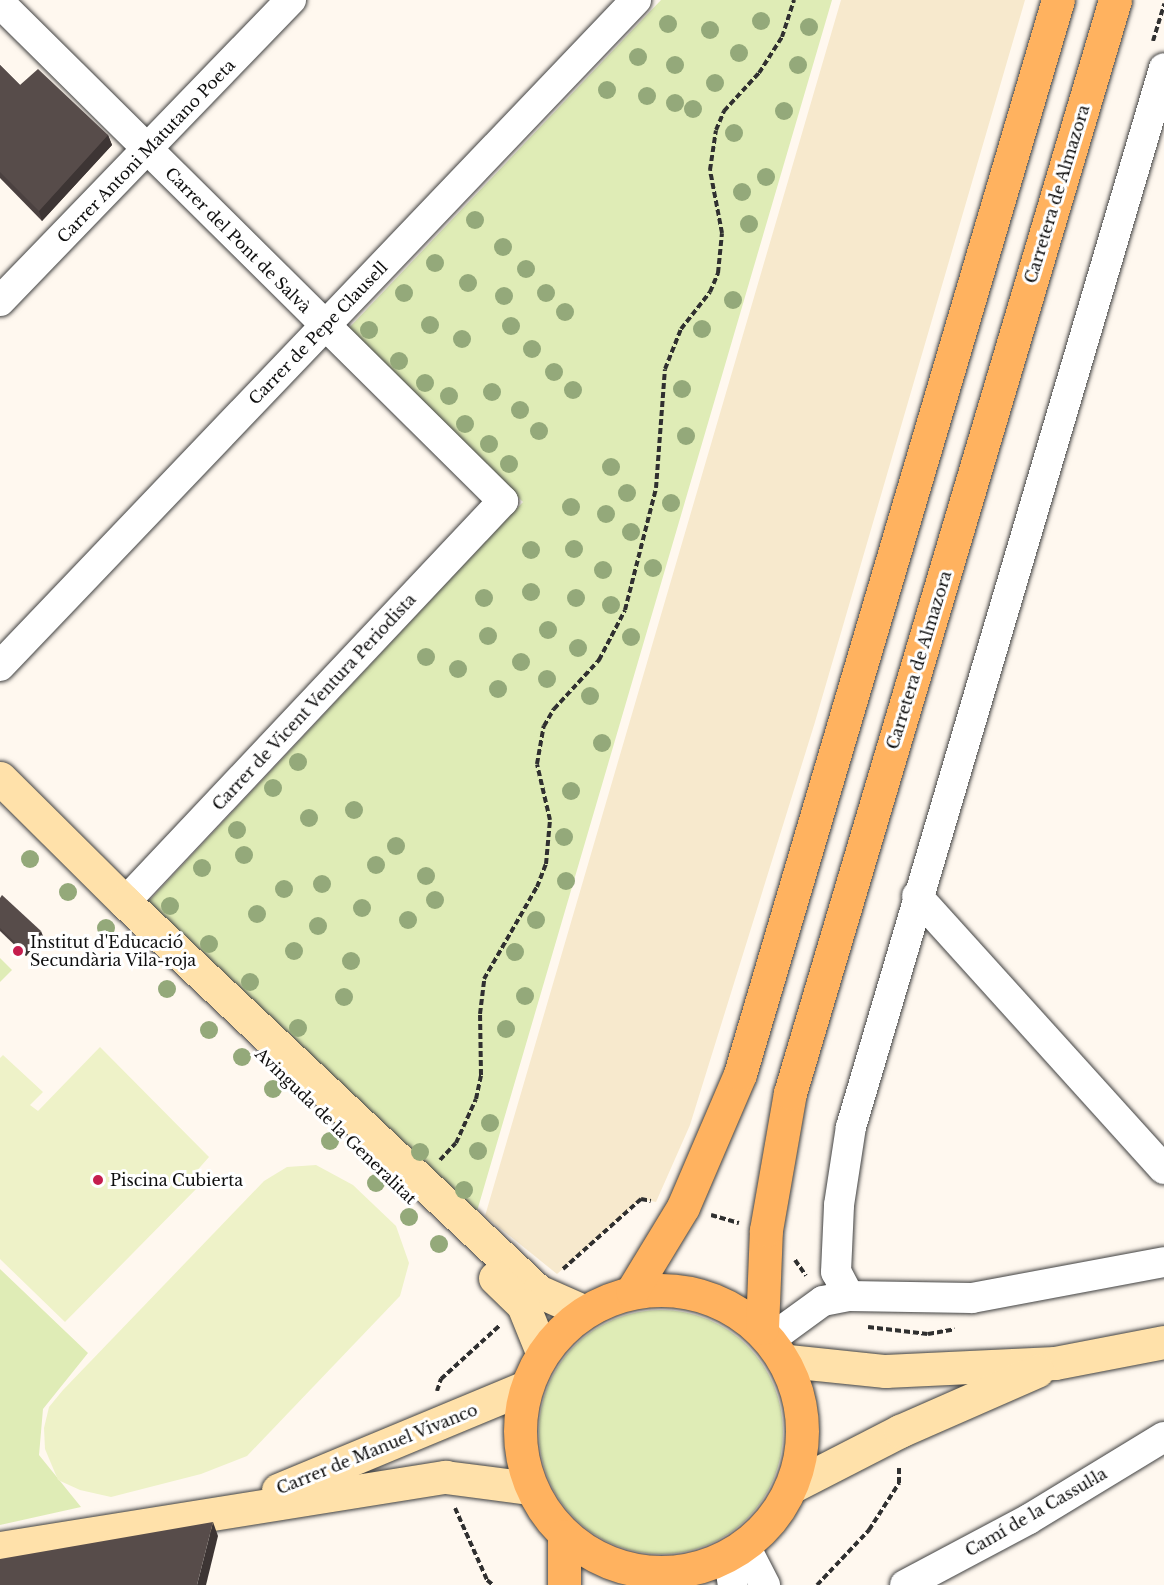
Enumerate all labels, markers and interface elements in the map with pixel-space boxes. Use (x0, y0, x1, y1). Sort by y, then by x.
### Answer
street label: Carrer Antoni Matutano Poeta (53, 55, 239, 247)
street label: Carretera de Almazora (1021, 102, 1093, 286)
street label: Carrer del Pont de Salvà (161, 163, 315, 317)
street label: Carrer de Pepe Clausell (245, 257, 391, 409)
street label: Carretera de Almazora (883, 568, 955, 752)
street label: Carrer de Vicent Ventura Periodista (208, 589, 420, 815)
place label: Institut d'Educació Secundària Vila-roja (30, 932, 197, 970)
marker: Institut d'Educació Secundària Vila-roja (11, 944, 25, 958)
street label: Avinguda de la Generalitat (251, 1044, 421, 1208)
place label: Piscina Cubierta (110, 1170, 243, 1190)
marker: Piscina Cubierta (91, 1173, 105, 1187)
street label: Carrer de Manuel Vivanco (273, 1400, 481, 1498)
street label: Camí de la Cassul·la (962, 1464, 1110, 1560)

